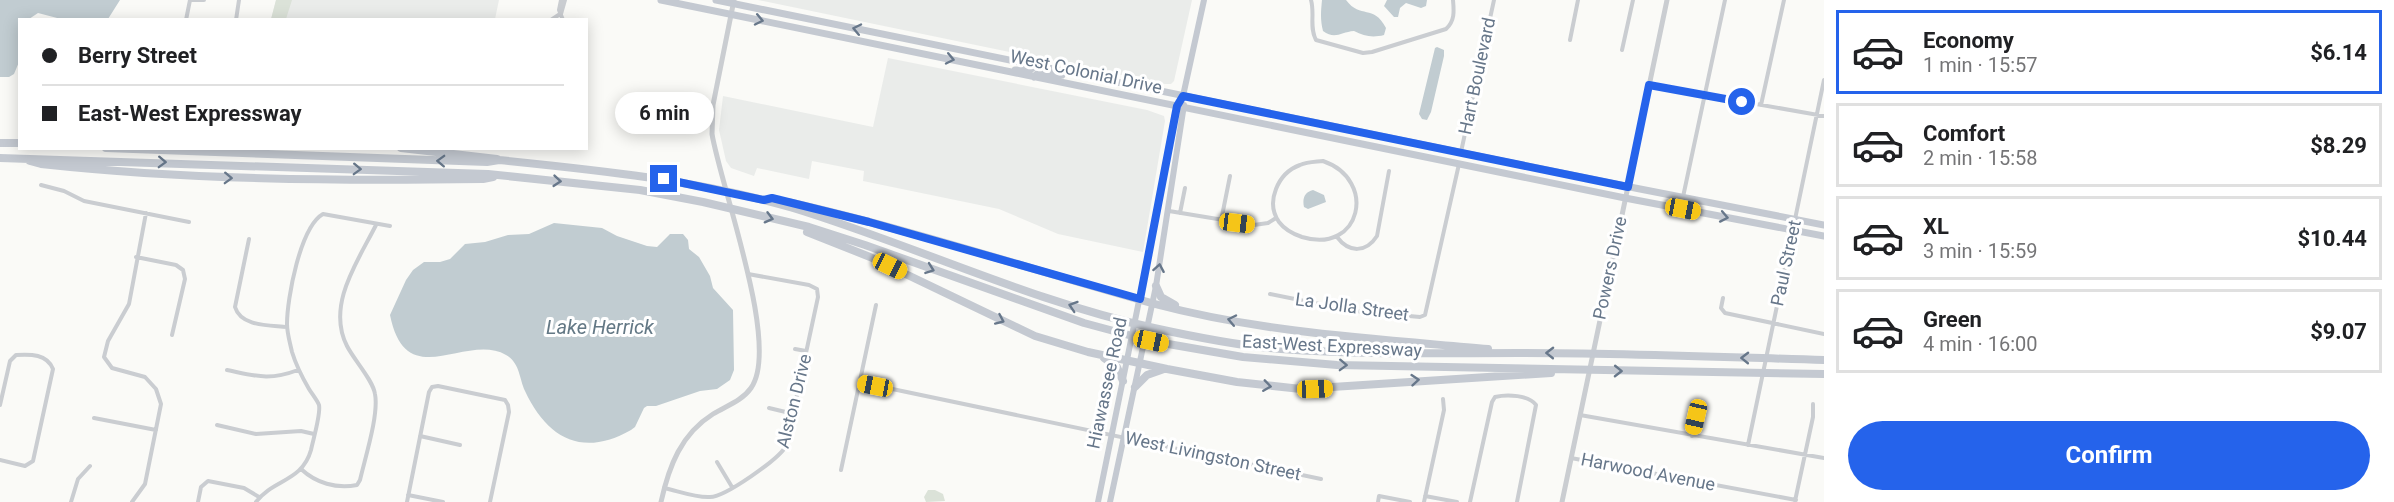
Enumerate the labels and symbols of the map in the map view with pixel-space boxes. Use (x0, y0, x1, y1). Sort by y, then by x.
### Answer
one-way arrow (754, 13, 764, 26)
street label: Hart Boulevard (1454, 15, 1499, 136)
one-way arrow (853, 23, 863, 36)
street label: West Colonial Drive (1008, 45, 1164, 98)
one-way arrow (945, 52, 955, 65)
route start (1728, 88, 1755, 115)
callout: 6 min (614, 92, 714, 134)
one-way arrow (436, 154, 445, 167)
one-way arrow (158, 156, 167, 169)
one-way arrow (353, 162, 362, 175)
route end (650, 165, 677, 192)
one-way arrow (224, 171, 233, 184)
one-way arrow (552, 174, 561, 187)
car (1664, 197, 1702, 221)
one-way arrow (764, 210, 774, 223)
one-way arrow (1718, 210, 1728, 223)
car (1218, 212, 1256, 234)
street label: Powers Drive (1588, 214, 1631, 321)
street label: Paul Street (1766, 218, 1805, 308)
car (870, 250, 910, 282)
one-way arrow (925, 261, 935, 274)
one-way arrow (1153, 263, 1165, 272)
street label: La Jolla Street (1294, 288, 1410, 325)
one-way arrow (1068, 301, 1079, 313)
one-way arrow (994, 313, 1005, 325)
one-way arrow (1227, 314, 1237, 327)
water label: Lake Herrick (546, 315, 655, 339)
street label: Hiawassee Road (1082, 315, 1131, 451)
car (1132, 328, 1170, 354)
street label: East-West Expressway (1242, 330, 1423, 361)
one-way arrow (1545, 347, 1554, 360)
street label: Alston Drive (772, 352, 815, 450)
one-way arrow (1740, 352, 1749, 364)
one-way arrow (1338, 359, 1347, 372)
one-way arrow (1614, 365, 1623, 377)
car (856, 374, 894, 398)
one-way arrow (1410, 374, 1419, 387)
one-way arrow (1262, 379, 1271, 391)
car (1297, 379, 1333, 399)
car (1683, 397, 1709, 437)
street label: West Livingston Street (1123, 427, 1303, 484)
street label: Harwood Avenue (1579, 448, 1717, 495)

